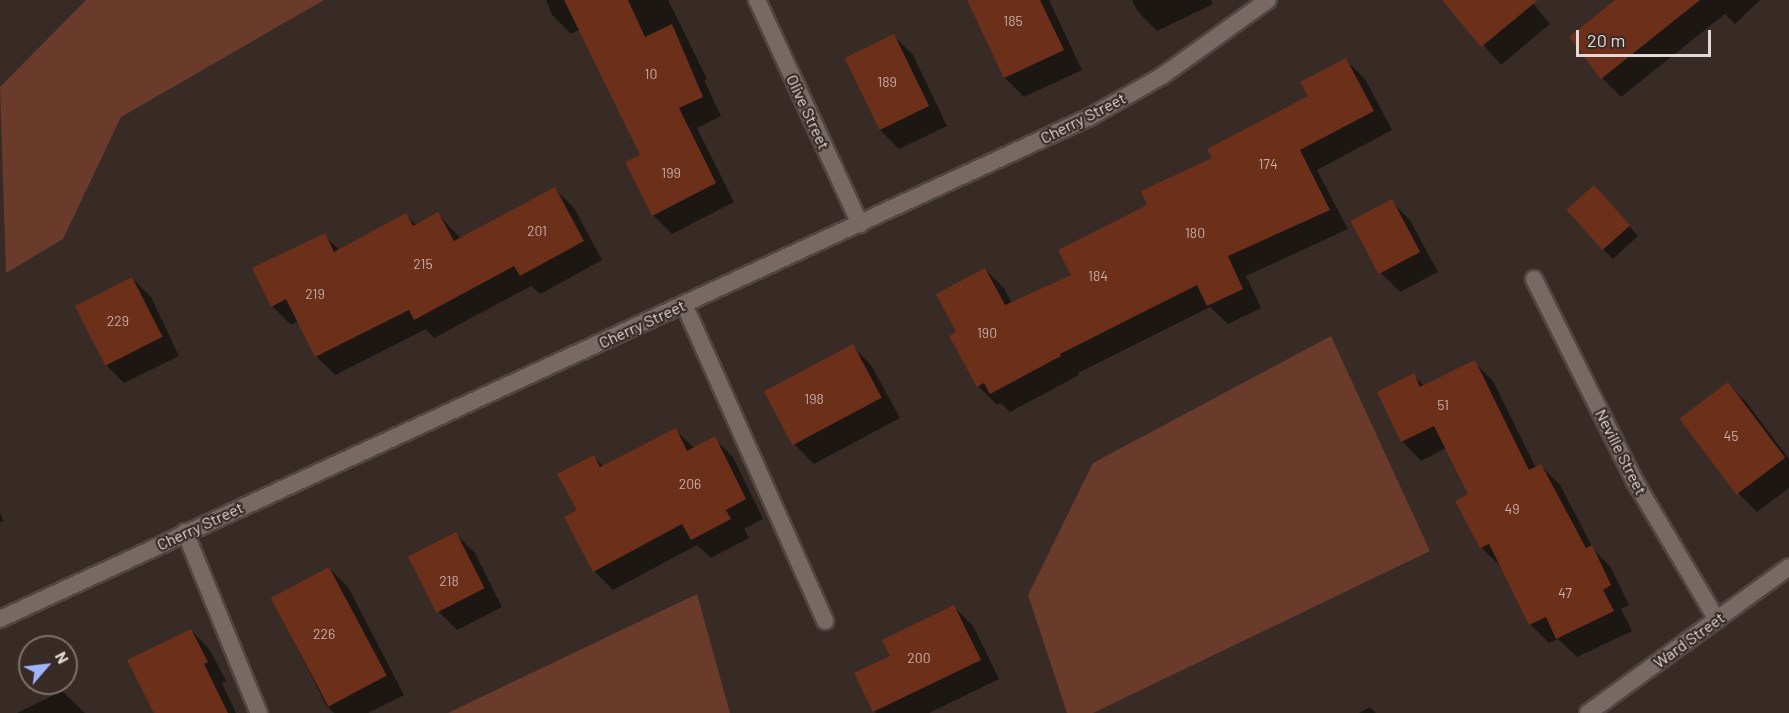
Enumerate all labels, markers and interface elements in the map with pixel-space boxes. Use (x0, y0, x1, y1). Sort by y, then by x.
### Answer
house number: 185 (1003, 13, 1023, 29)
scale bar (1579, 18, 1714, 56)
text: 20 m (1587, 29, 1625, 51)
house number: 10 (645, 66, 657, 82)
street label: Olive Street (782, 71, 834, 153)
house number: 189 (877, 74, 897, 90)
street label: Cherry Street (1037, 88, 1129, 148)
house number: 174 (1258, 156, 1278, 172)
house number: 199 (661, 165, 681, 181)
house number: 201 (527, 223, 547, 239)
house number: 180 (1185, 225, 1205, 241)
house number: 215 (413, 256, 433, 272)
house number: 184 (1088, 268, 1108, 284)
house number: 219 (305, 286, 325, 302)
street label: Cherry Street (596, 296, 688, 352)
house number: 229 (107, 313, 129, 329)
house number: 190 (977, 325, 997, 341)
house number: 198 (804, 391, 824, 407)
house number: 51 (1437, 397, 1449, 413)
street label: Neville Street (1591, 406, 1651, 498)
house number: 45 (1724, 428, 1738, 444)
house number: 206 (679, 476, 701, 492)
street label: Cherry Street (154, 498, 246, 554)
house number: 49 (1504, 501, 1520, 517)
house number: 218 (439, 573, 459, 589)
house number: 47 (1558, 585, 1572, 601)
street label: Ward Street (1650, 608, 1728, 672)
house number: 226 (313, 626, 335, 642)
north arrow (18, 635, 78, 695)
text: N (52, 648, 73, 666)
house number: 200 (907, 650, 931, 666)

